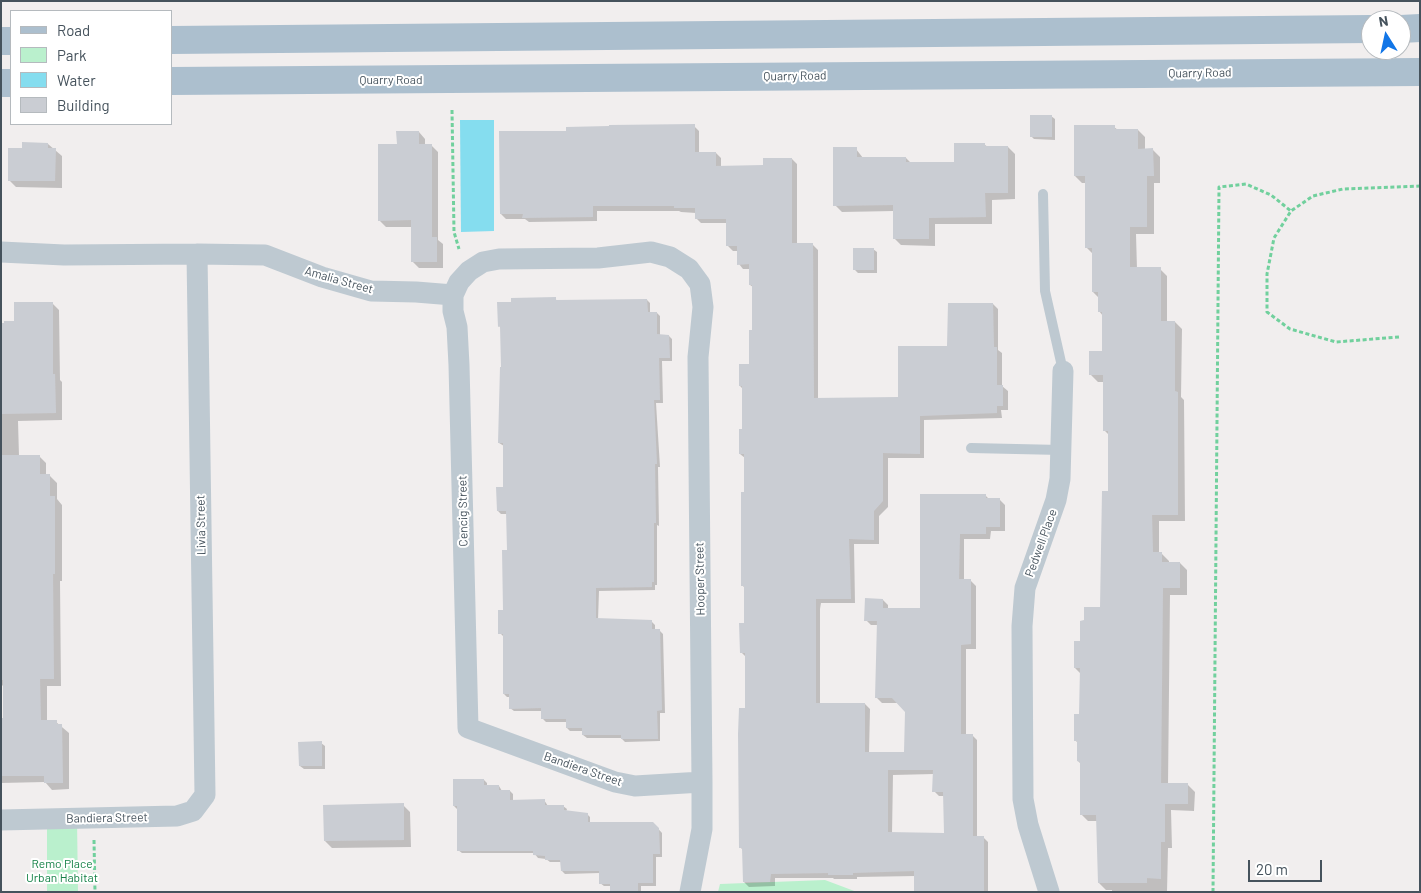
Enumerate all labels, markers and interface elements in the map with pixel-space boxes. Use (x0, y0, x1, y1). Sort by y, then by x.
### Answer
legend (10, 10, 172, 125)
north arrow (1361, 10, 1411, 60)
text: N (1377, 12, 1390, 30)
text: Road (57, 21, 90, 39)
text: Park (57, 46, 86, 64)
street label: Quarry Road (1168, 65, 1232, 81)
street label: Quarry Road (763, 68, 827, 84)
text: Water (57, 71, 96, 89)
street label: Quarry Road (359, 73, 423, 87)
text: Building (57, 96, 110, 114)
street label: Amalia Street (303, 263, 375, 297)
street label: Cencig Street (455, 475, 471, 547)
street label: Livia Street (193, 495, 209, 555)
street label: Pedwell Place (1022, 507, 1060, 579)
street label: Hooper Street (692, 542, 708, 616)
street label: Bandiera Street (542, 749, 624, 789)
street label: Bandiera Street (66, 810, 148, 826)
scale bar (1251, 850, 1325, 882)
park label: Remo Place Urban Habitat (26, 857, 98, 885)
text: 20 m (1256, 860, 1288, 878)

